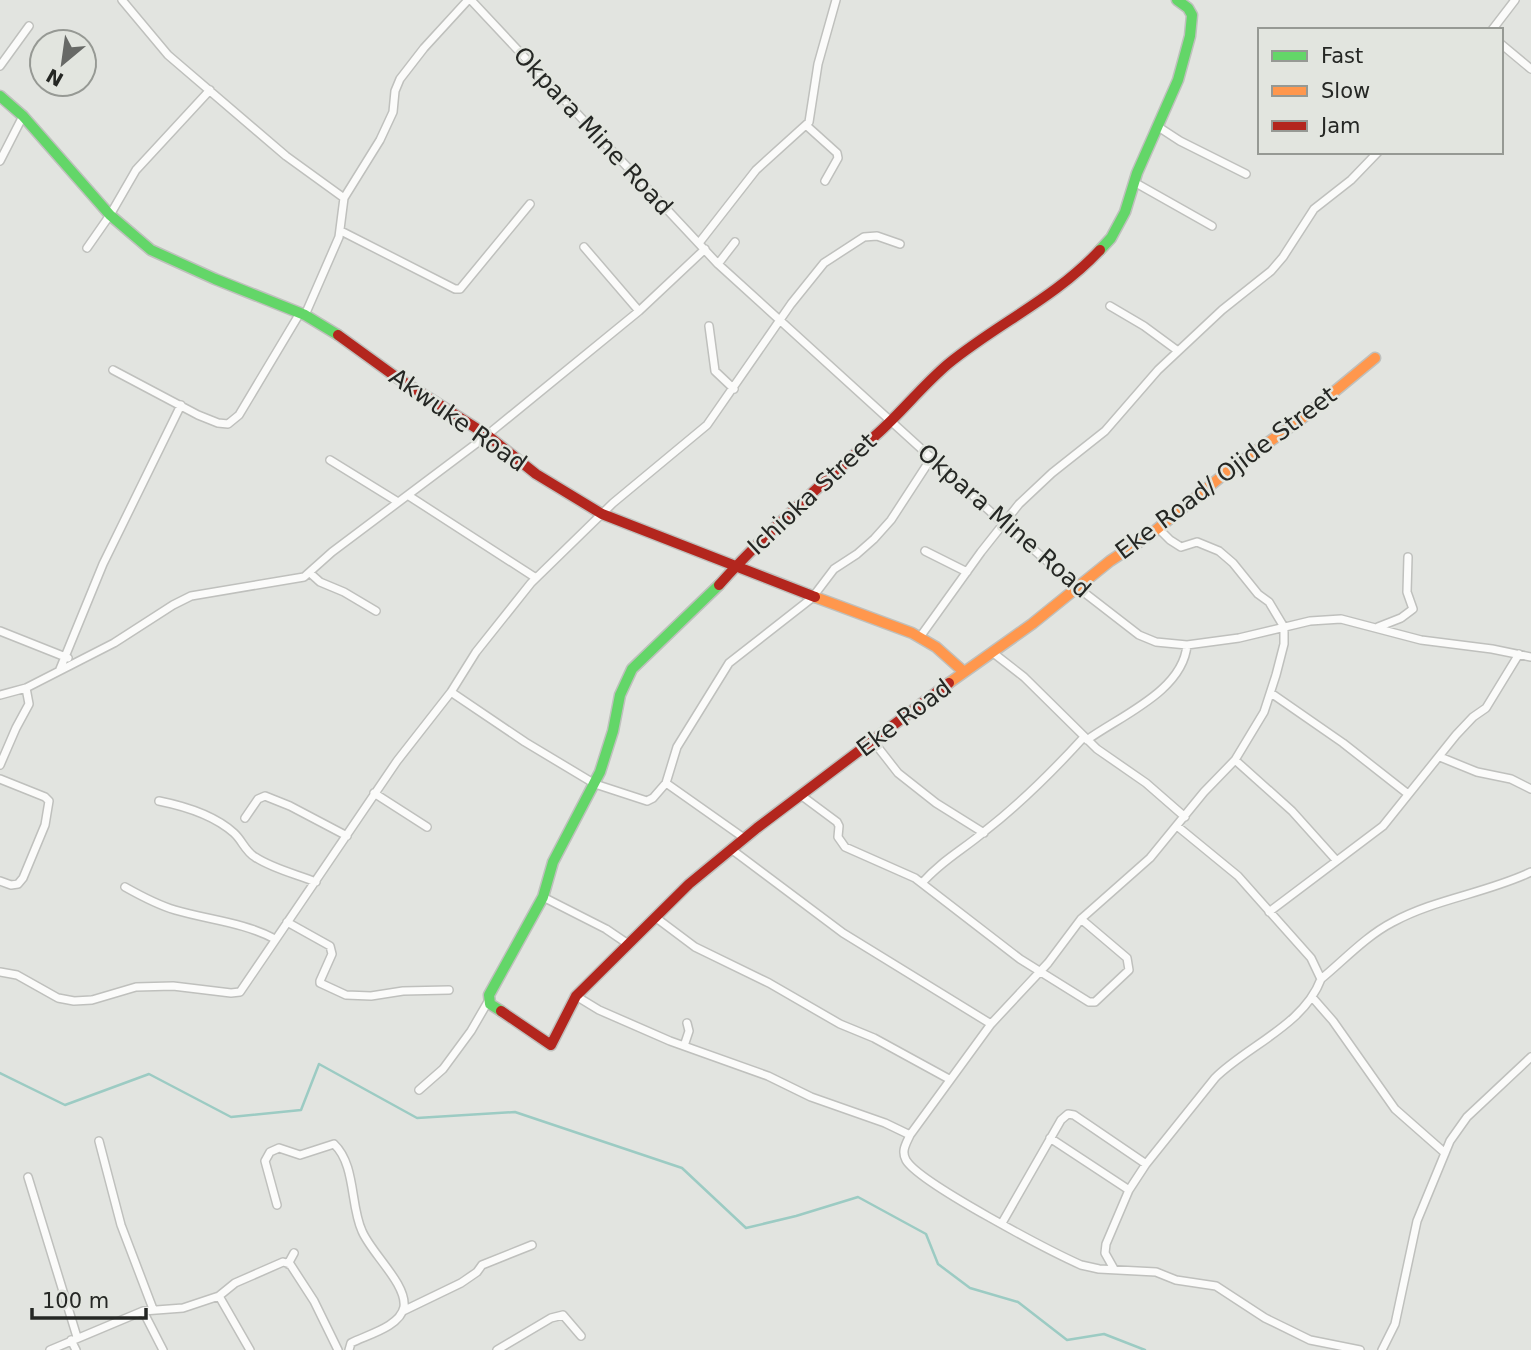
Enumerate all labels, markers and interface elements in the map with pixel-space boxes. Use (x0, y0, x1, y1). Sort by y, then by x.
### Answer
north arrow (28, 28, 98, 98)
legend (1258, 28, 1503, 154)
street label: Okpara Mine Road (508, 41, 678, 221)
text: Fast (1321, 44, 1363, 68)
text: N (42, 64, 67, 91)
text: Slow (1321, 79, 1370, 103)
text: Jam (1319, 114, 1361, 138)
street label: Akwuke Road (384, 362, 532, 478)
street label: Eke Road/ Ojide Street (1110, 381, 1342, 565)
street label: Ichioka Street (742, 427, 882, 561)
street label: Okpara Mine Road (912, 438, 1096, 604)
street label: Eke Road (851, 673, 957, 763)
scale bar (32, 1276, 145, 1320)
text: 100 m (42, 1289, 109, 1313)

